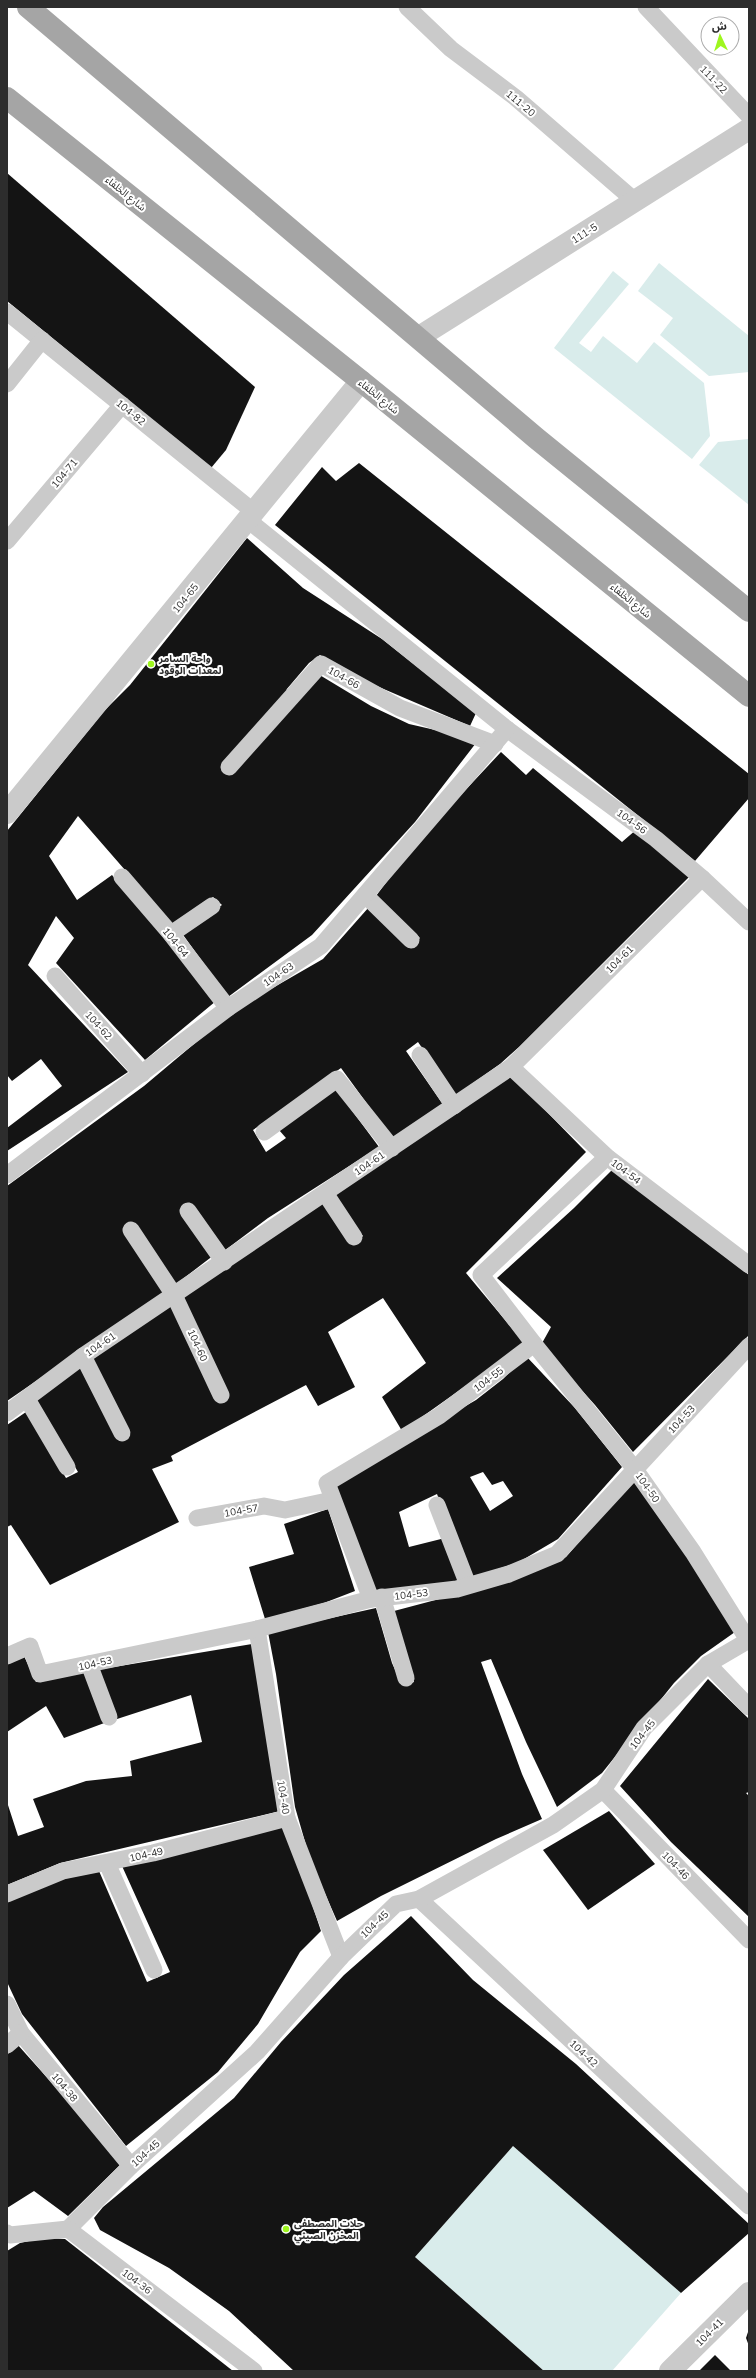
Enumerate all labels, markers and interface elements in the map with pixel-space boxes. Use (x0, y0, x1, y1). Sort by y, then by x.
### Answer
north arrow (700, 16, 740, 56)
text: ش (711, 19, 727, 34)
street label: 111-22 (697, 63, 730, 96)
street label: 111-20 (503, 87, 538, 119)
street label: شارع الخلفاء (102, 173, 149, 215)
street label: 111-5 (569, 220, 600, 246)
street label: شارع الخلفاء (355, 376, 402, 418)
street label: 104-82 (113, 397, 148, 428)
street label: 104-71 (48, 456, 80, 491)
street label: شارع الخلفاء (607, 580, 654, 622)
street label: 104-65 (170, 581, 201, 616)
place label: واحة السامر لمعدات الوقود (158, 652, 222, 677)
marker: واحة السامر لمعدات الوقود (146, 659, 156, 669)
street label: 104-66 (326, 663, 362, 691)
street label: 104-56 (614, 806, 649, 837)
street label: 104-64 (160, 925, 191, 960)
street label: 104-61 (603, 943, 636, 976)
street label: 104-63 (260, 959, 296, 989)
street label: 104-62 (82, 1008, 115, 1042)
street label: 104-61 (351, 1148, 387, 1178)
street label: 104-54 (608, 1156, 643, 1187)
street label: 104-60 (184, 1327, 211, 1363)
street label: 104-61 (82, 1329, 118, 1359)
street label: 104-55 (471, 1364, 506, 1395)
street label: 104-53 (665, 1402, 698, 1436)
street label: 104-50 (632, 1470, 663, 1505)
street label: 104-57 (223, 1501, 259, 1520)
street label: 104-53 (393, 1586, 429, 1603)
street label: 104-53 (77, 1654, 113, 1673)
street label: 104-45 (627, 1717, 658, 1752)
street label: 104-40 (274, 1779, 293, 1815)
street label: 104-49 (128, 1844, 164, 1865)
street label: 104-46 (659, 1849, 692, 1882)
street label: 104-45 (358, 1908, 391, 1941)
street label: 104-42 (567, 2037, 601, 2070)
street label: 104-38 (49, 2070, 81, 2105)
street label: 104-45 (128, 2137, 162, 2170)
place label: حلات المصطفى المخزن الصيني (294, 2217, 364, 2244)
marker: حلات المصطفى المخزن الصيني (281, 2224, 291, 2234)
street label: 104-36 (119, 2266, 154, 2297)
street label: 104-41 (693, 2316, 726, 2349)

